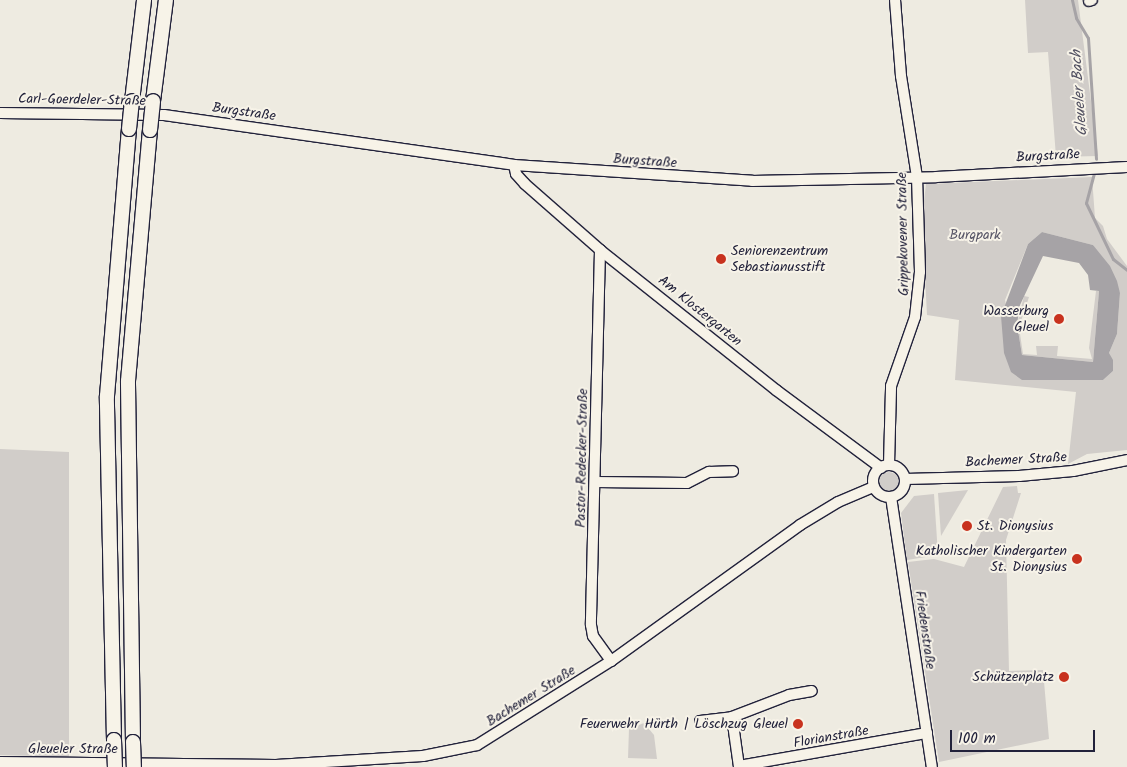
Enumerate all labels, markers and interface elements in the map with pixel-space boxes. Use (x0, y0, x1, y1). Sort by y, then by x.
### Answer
water label: Gleueler Bach (1068, 49, 1092, 137)
street label: Carl-Goerdeler-Straße (18, 90, 146, 110)
street label: Burgstraße (211, 99, 277, 125)
street label: Burgstraße (1016, 146, 1080, 166)
street label: Burgstraße (612, 150, 678, 172)
street label: Grippekovener Straße (894, 172, 912, 296)
park label: Burgpark (949, 227, 1001, 243)
place label: Seniorenzentrum Sebastianusstift (731, 243, 828, 276)
marker: Seniorenzentrum Sebastianusstift (715, 253, 727, 265)
street label: Am Klostergarten (655, 272, 745, 350)
place label: Wasserburg Gleuel (983, 303, 1049, 336)
marker: Wasserburg Gleuel (1053, 313, 1065, 325)
street label: Pastor-Redecker-Straße (572, 388, 592, 528)
street label: Bachemer Straße (965, 449, 1067, 471)
place label: St. Dionysius (977, 518, 1054, 534)
marker: St. Dionysius (961, 520, 973, 532)
place label: Katholischer Kindergarten St. Dionysius (916, 543, 1067, 576)
marker: Katholischer Kindergarten St. Dionysius (1071, 553, 1083, 565)
street label: Friedenstraße (911, 590, 939, 670)
street label: Bachemer Straße (483, 662, 579, 730)
place label: Schützenplatz (973, 669, 1054, 685)
marker: Schützenplatz (1058, 671, 1070, 683)
place label: Feuerwehr Hürth | Löschzug Gleuel (580, 716, 788, 732)
marker: Feuerwehr Hürth | Löschzug Gleuel (792, 718, 804, 730)
scale bar (952, 720, 1097, 752)
street label: Florianstraße (792, 722, 870, 752)
text: 100 m (958, 727, 996, 751)
street label: Gleueler Straße (28, 741, 118, 757)

